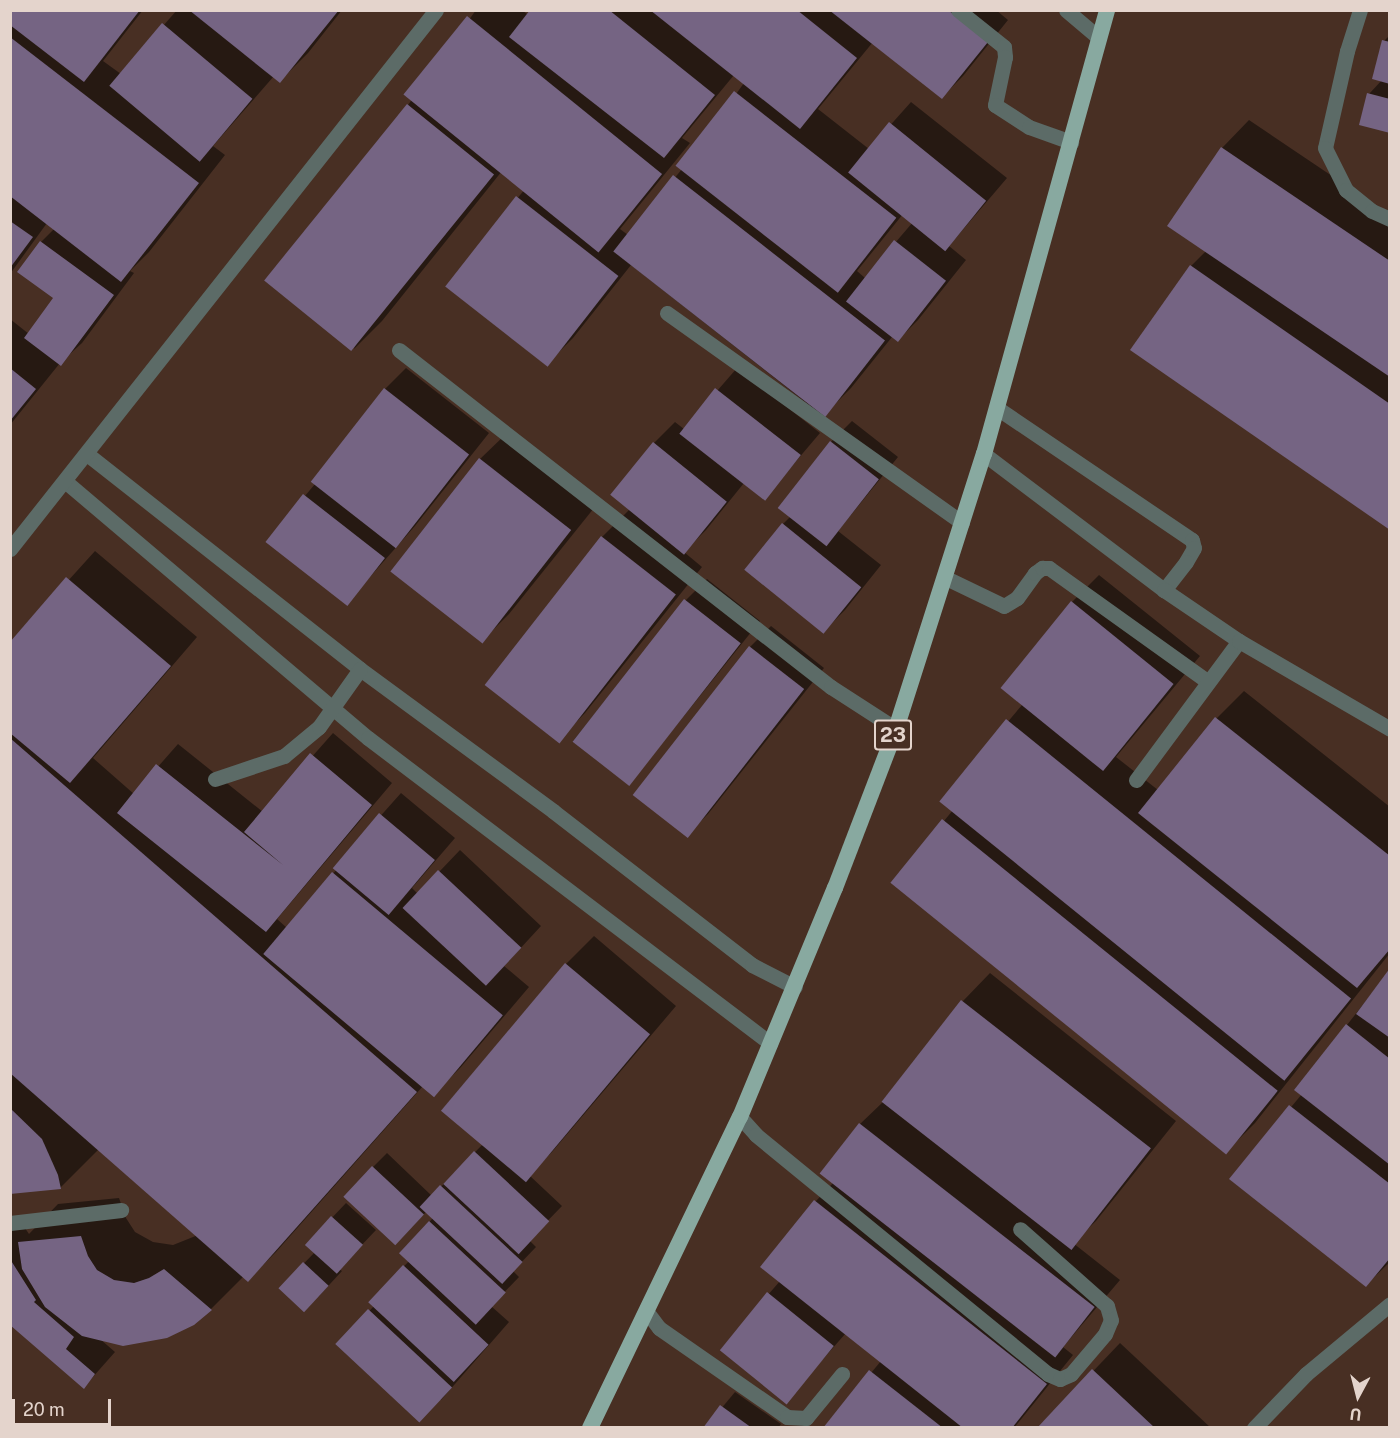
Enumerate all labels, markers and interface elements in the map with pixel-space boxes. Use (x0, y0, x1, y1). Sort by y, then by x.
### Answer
road number: 23 (874, 718, 912, 752)
north arrow (1328, 1366, 1388, 1426)
scale bar (15, 1387, 114, 1425)
text: 20 m (23, 1399, 65, 1420)
text: U (1349, 1404, 1363, 1424)

